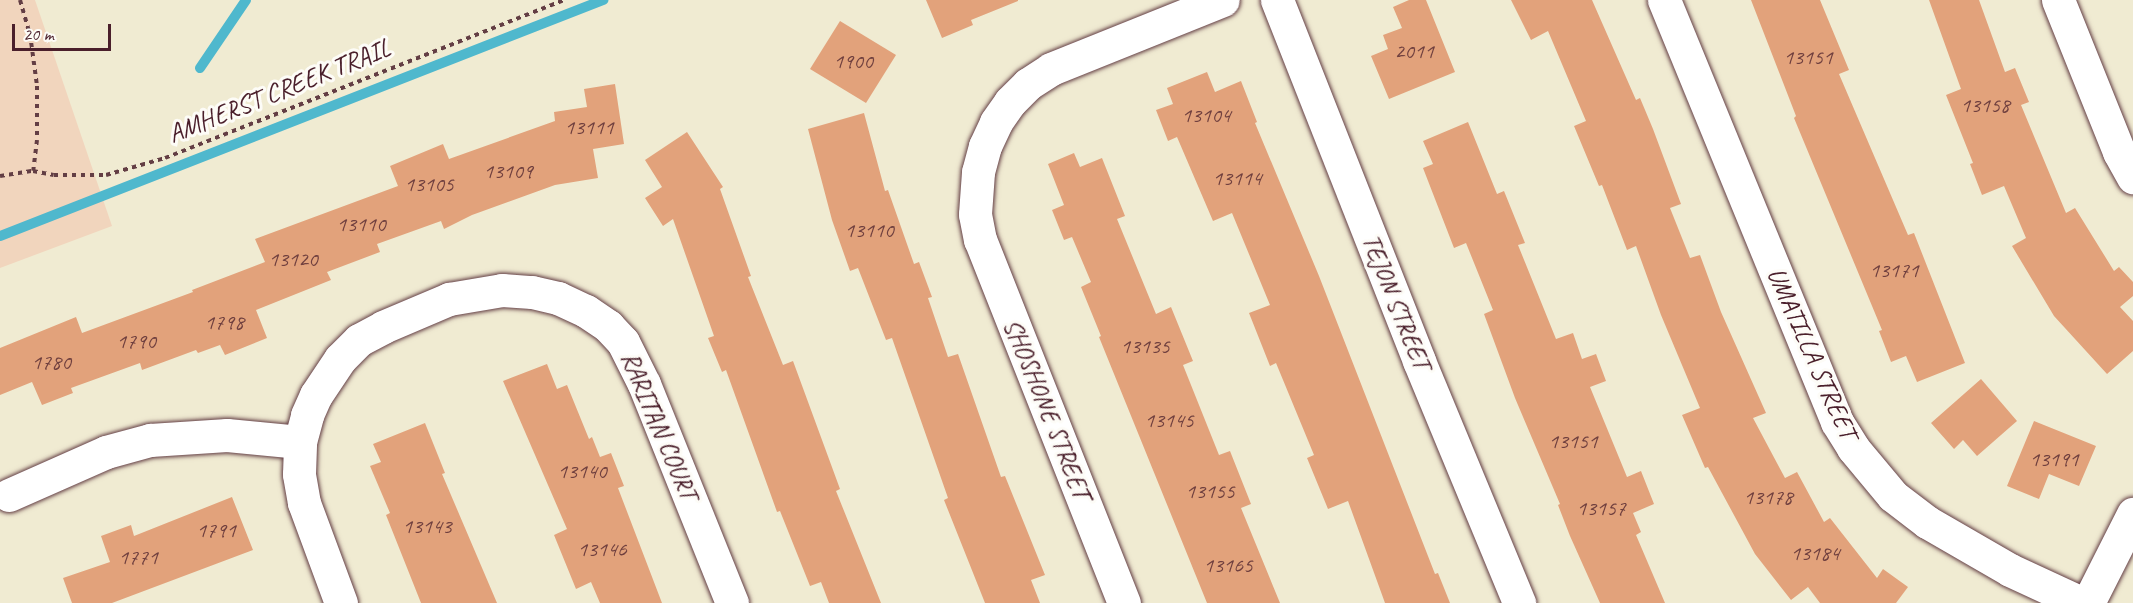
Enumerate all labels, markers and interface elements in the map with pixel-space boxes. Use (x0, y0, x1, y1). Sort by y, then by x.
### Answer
scale bar (15, 12, 114, 50)
text: 20 m (23, 23, 54, 45)
street label: AMHERST CREEK TRAIL (164, 32, 394, 150)
house number: 2011 (1394, 39, 1434, 65)
house number: 13151 (1783, 45, 1833, 71)
house number: 1900 (833, 49, 873, 75)
house number: 13158 (1960, 93, 2010, 119)
house number: 13104 (1181, 103, 1231, 129)
house number: 13111 (564, 115, 614, 141)
house number: 13109 (483, 159, 533, 185)
house number: 13114 (1212, 166, 1262, 192)
house number: 13105 (404, 172, 454, 198)
house number: 13110 (336, 212, 386, 238)
house number: 13110 (844, 218, 894, 244)
street label: TEJON STREET (1355, 229, 1437, 375)
house number: 13120 (268, 247, 318, 273)
house number: 13171 (1869, 258, 1919, 284)
street label: UMATILLA STREET (1760, 263, 1864, 443)
house number: 1798 (204, 310, 244, 336)
street label: SHOSHONE STREET (997, 314, 1097, 504)
house number: 1790 (116, 329, 156, 355)
house number: 13135 (1120, 334, 1170, 360)
street label: RARITAN COURT (614, 347, 704, 505)
house number: 1780 (31, 350, 71, 376)
house number: 13145 (1144, 408, 1194, 434)
house number: 13151 (1548, 429, 1598, 455)
house number: 13191 (2029, 447, 2079, 473)
house number: 13140 (557, 459, 607, 485)
house number: 13155 (1185, 479, 1235, 505)
house number: 13178 (1743, 485, 1793, 511)
house number: 13157 (1576, 496, 1626, 522)
house number: 13143 (402, 514, 452, 540)
house number: 1791 (196, 518, 236, 544)
house number: 13146 (577, 537, 627, 563)
house number: 13184 (1790, 541, 1840, 567)
house number: 1771 (118, 545, 158, 571)
house number: 13165 (1203, 553, 1253, 579)

